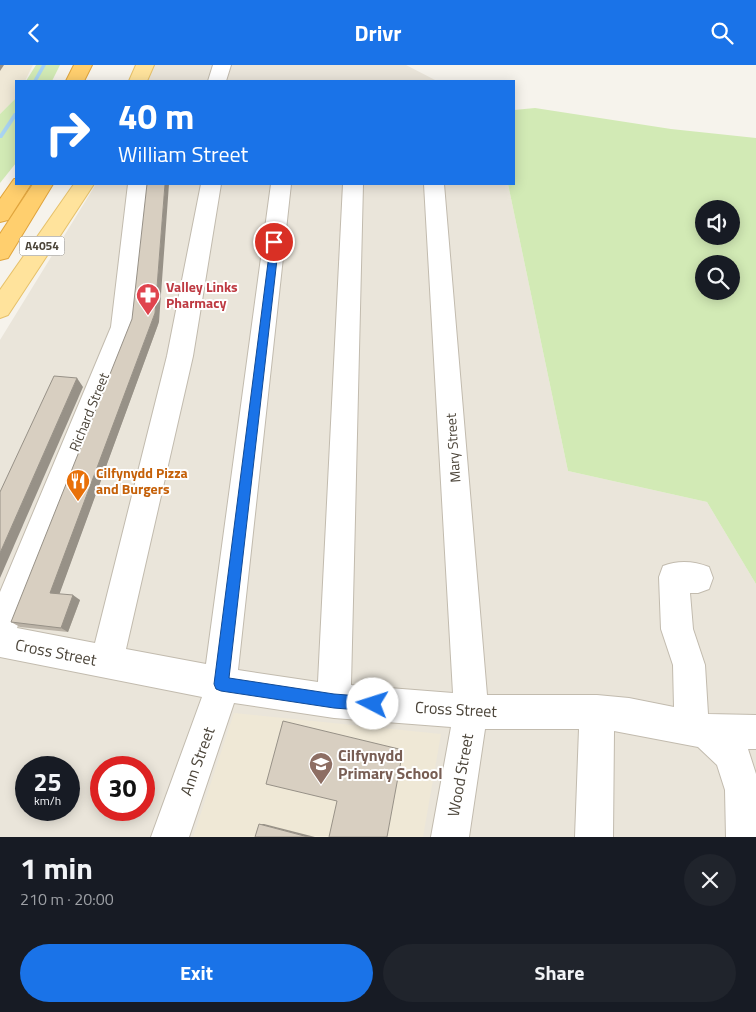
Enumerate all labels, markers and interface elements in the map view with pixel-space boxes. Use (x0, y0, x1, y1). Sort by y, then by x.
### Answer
text: Drivr (354, 16, 402, 50)
icon: back (20, 19, 48, 47)
icon: search (708, 19, 736, 47)
text: 40 m (118, 89, 194, 143)
icon: right (35, 100, 100, 165)
text: William Street (118, 137, 248, 171)
map controls (695, 200, 740, 300)
button: sound (695, 200, 740, 245)
pin (253, 221, 295, 263)
icon: arrive (260, 228, 288, 256)
road number: A4054 (20, 237, 64, 255)
button: search (695, 255, 740, 300)
place label: Valley Links Pharmacy (166, 276, 238, 313)
pharmacy icon: Valley Links Pharmacy (135, 282, 161, 316)
street label: Richard Street (63, 369, 114, 454)
street label: Mary Street (440, 413, 465, 483)
place label: Cilfynydd Pizza and Burgers (96, 462, 188, 499)
restaurant icon: Cilfynydd Pizza and Burgers (65, 468, 91, 502)
street label: Cross Street (13, 632, 99, 672)
position arrow (346, 677, 398, 729)
street label: Cross Street (414, 695, 498, 723)
street label: Ann Street (173, 723, 221, 799)
street label: Wood Street (441, 731, 479, 818)
place label: Cilfynydd Primary School (338, 743, 443, 785)
school or university icon: Cilfynydd Primary School (308, 751, 334, 785)
speed limit sign: 30 (90, 756, 155, 821)
text: 25 (33, 763, 62, 801)
text: km/h (34, 791, 61, 810)
text: 1 min (20, 845, 93, 891)
button: close (684, 854, 736, 906)
text: 210 m · 20:00 (20, 887, 114, 911)
button: Exit (20, 944, 373, 1002)
button: Share (383, 944, 736, 1002)

